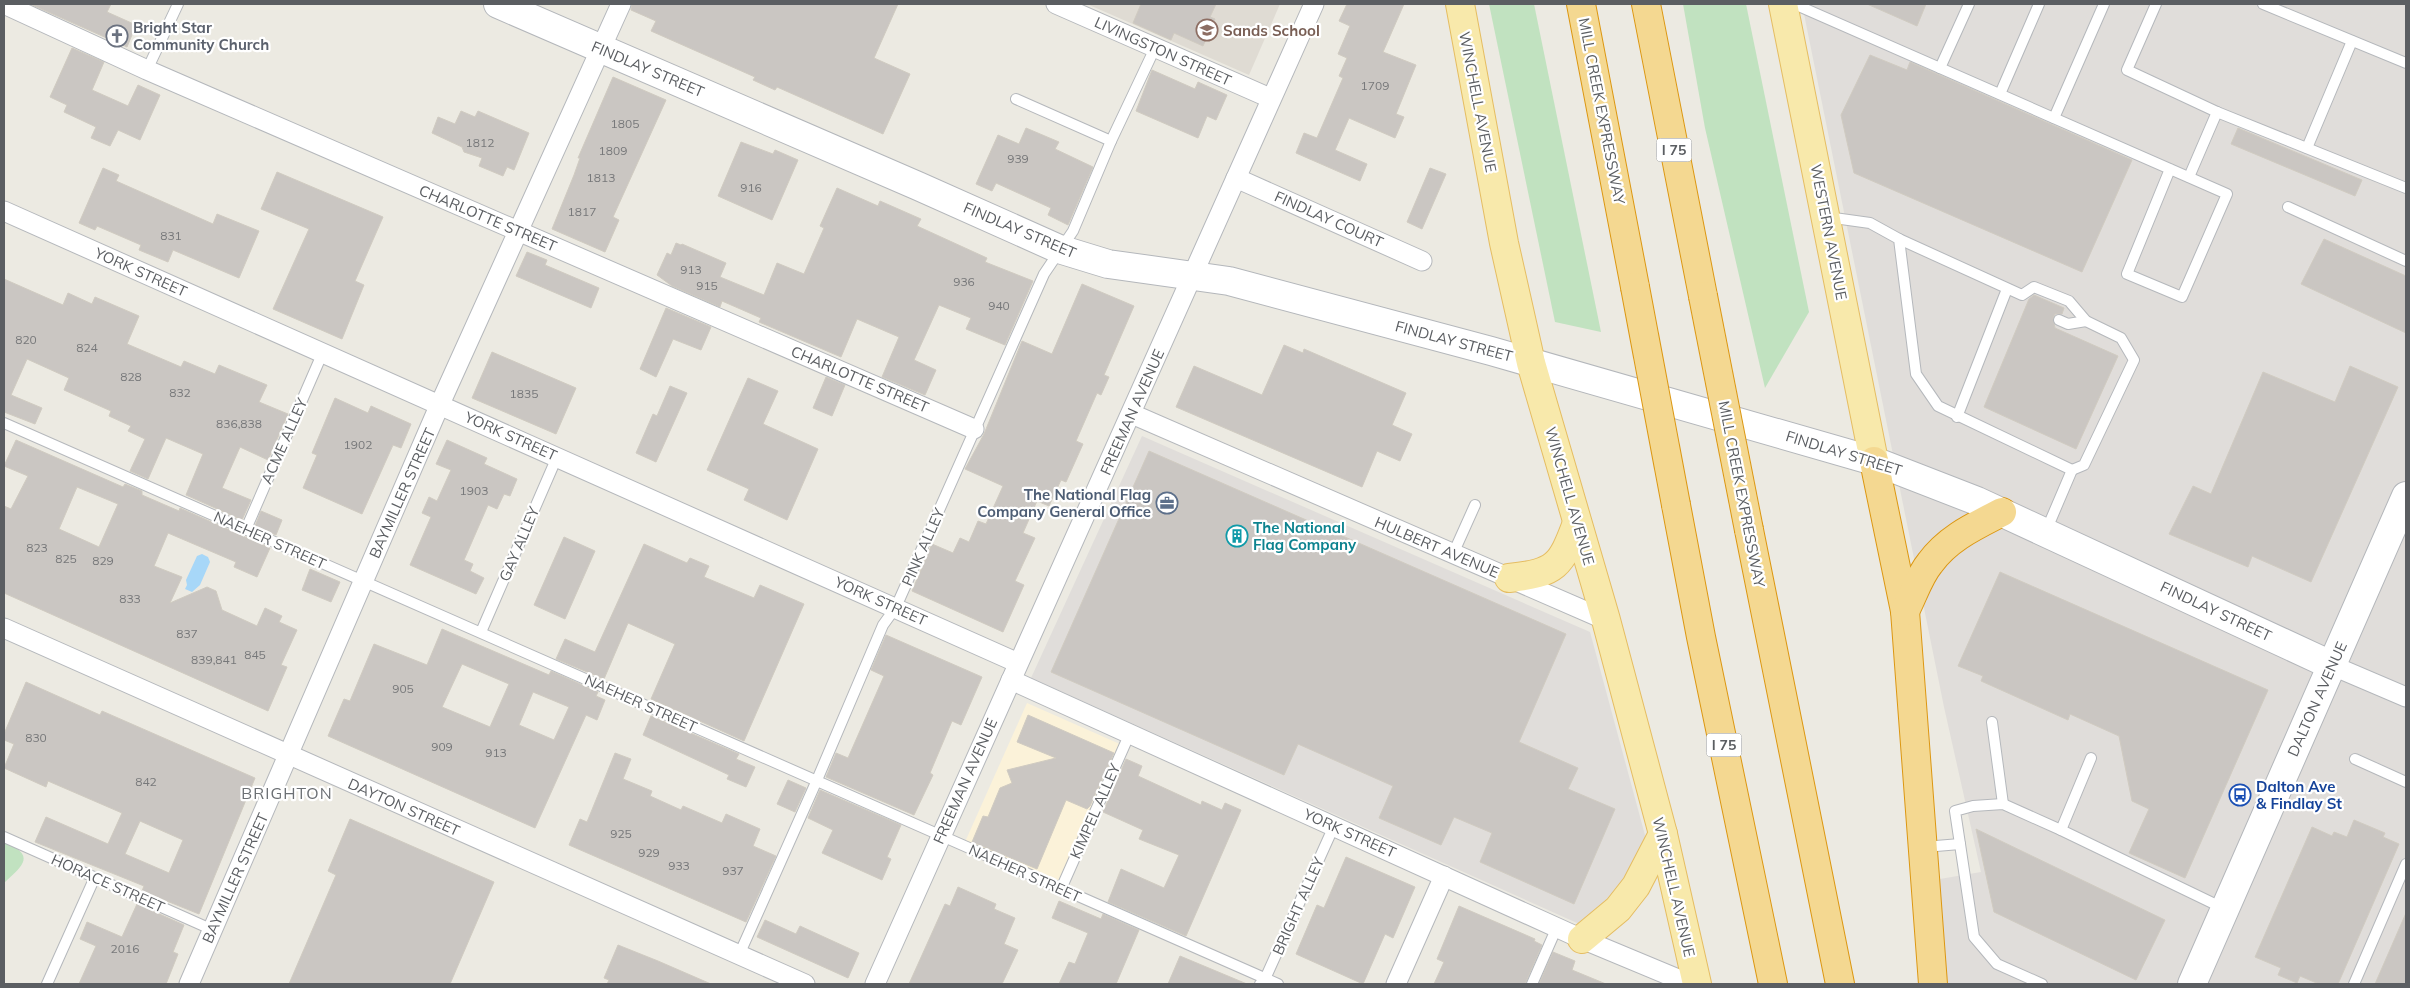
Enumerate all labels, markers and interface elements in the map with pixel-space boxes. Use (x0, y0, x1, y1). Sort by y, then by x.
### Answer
street label: LIVINGSTON STREET (1092, 12, 1234, 90)
street label: MILL CREEK EXPRESSWAY (1575, 16, 1630, 207)
place label: Bright Star Community Church (133, 18, 269, 54)
school or university icon: Sands School (1195, 18, 1219, 42)
place label: Sands School (1223, 21, 1320, 40)
church icon: Bright Star Community Church (105, 24, 129, 48)
street label: WINCHELL AVENUE (1455, 30, 1501, 174)
street label: FINDLAY STREET (589, 37, 707, 101)
house number: 1709 (1361, 78, 1389, 93)
house number: 1805 (611, 116, 639, 131)
house number: 1812 (466, 135, 494, 150)
road number: I 75 (1656, 138, 1692, 162)
house number: 1809 (599, 143, 627, 158)
house number: 939 (1007, 151, 1029, 166)
street label: WESTERN AVENUE (1806, 162, 1852, 302)
house number: 1813 (587, 170, 615, 185)
street label: CHARLOTTE STREET (416, 180, 560, 256)
house number: 916 (740, 180, 762, 195)
street label: FINDLAY COURT (1272, 186, 1386, 252)
street label: FINDLAY STREET (961, 198, 1079, 262)
house number: 1817 (568, 204, 596, 219)
house number: 831 (160, 228, 182, 243)
street label: YORK STREET (91, 243, 190, 301)
house number: 913 (680, 262, 702, 277)
house number: 936 (953, 274, 975, 289)
house number: 915 (696, 278, 718, 293)
house number: 940 (988, 298, 1010, 313)
street label: FINDLAY STREET (1393, 316, 1515, 366)
house number: 820 (15, 332, 37, 347)
house number: 824 (76, 340, 98, 355)
street label: CHARLOTTE STREET (788, 341, 932, 417)
street label: FREEMAN AVENUE (1096, 346, 1168, 478)
house number: 828 (120, 369, 142, 384)
house number: 832 (169, 385, 191, 400)
house number: 1835 (510, 386, 538, 401)
street label: ACME ALLEY (257, 394, 312, 487)
street label: MILL CREEK EXPRESSWAY (1715, 399, 1770, 590)
street label: YORK STREET (461, 407, 560, 465)
house number: 836,838 (216, 416, 262, 431)
street label: BAYMILLER STREET (365, 425, 439, 561)
street label: WINCHELL AVENUE (1541, 425, 1599, 568)
street label: FINDLAY STREET (1783, 426, 1905, 480)
house number: 1902 (344, 437, 372, 452)
house number: 1903 (460, 483, 488, 498)
place label: The National Flag Company General Office (977, 485, 1151, 521)
office icon: The National Flag Company General Office (1155, 491, 1179, 515)
street label: GAY ALLEY (495, 503, 544, 584)
street label: PINK ALLEY (897, 504, 949, 589)
street label: NAEHER STREET (211, 507, 329, 573)
street label: HULBERT AVENUE (1372, 512, 1502, 582)
place label: The National Flag Company (1253, 518, 1357, 554)
building icon: The National Flag Company (1225, 524, 1249, 548)
house number: 823 (26, 540, 48, 555)
house number: 825 (55, 551, 77, 566)
house number: 829 (92, 553, 114, 568)
street label: YORK STREET (831, 572, 930, 630)
street label: FINDLAY STREET (2157, 577, 2275, 645)
house number: 833 (119, 591, 141, 606)
house number: 837 (176, 626, 198, 641)
street label: DALTON AVENUE (2283, 638, 2351, 759)
house number: 845 (244, 647, 266, 662)
house number: 839,841 (191, 652, 237, 667)
street label: NAEHER STREET (582, 670, 700, 736)
house number: 905 (392, 681, 414, 696)
street label: FREEMAN AVENUE (929, 715, 1001, 847)
house number: 830 (25, 730, 47, 745)
road number: I 75 (1706, 734, 1742, 756)
house number: 909 (431, 739, 453, 754)
house number: 913 (485, 745, 507, 760)
street label: KIMPEL ALLEY (1066, 760, 1125, 862)
house number: 842 (135, 774, 157, 789)
street label: DAYTON STREET (345, 774, 463, 840)
place label: Dalton Ave & Findlay St (2256, 777, 2342, 813)
district label: BRIGHTON (241, 783, 333, 803)
bus stop icon: Dalton Ave & Findlay St (2228, 783, 2252, 807)
street label: YORK STREET (1300, 804, 1399, 862)
street label: BAYMILLER STREET (198, 810, 272, 946)
street label: WINCHELL AVENUE (1649, 815, 1699, 959)
house number: 925 (610, 826, 632, 841)
street label: NAEHER STREET (966, 840, 1084, 906)
house number: 929 (638, 845, 660, 860)
street label: HORACE STREET (48, 849, 168, 917)
street label: BRIGHT ALLEY (1268, 853, 1328, 958)
house number: 933 (668, 858, 690, 873)
house number: 937 (722, 863, 744, 878)
house number: 2016 (111, 941, 139, 956)

